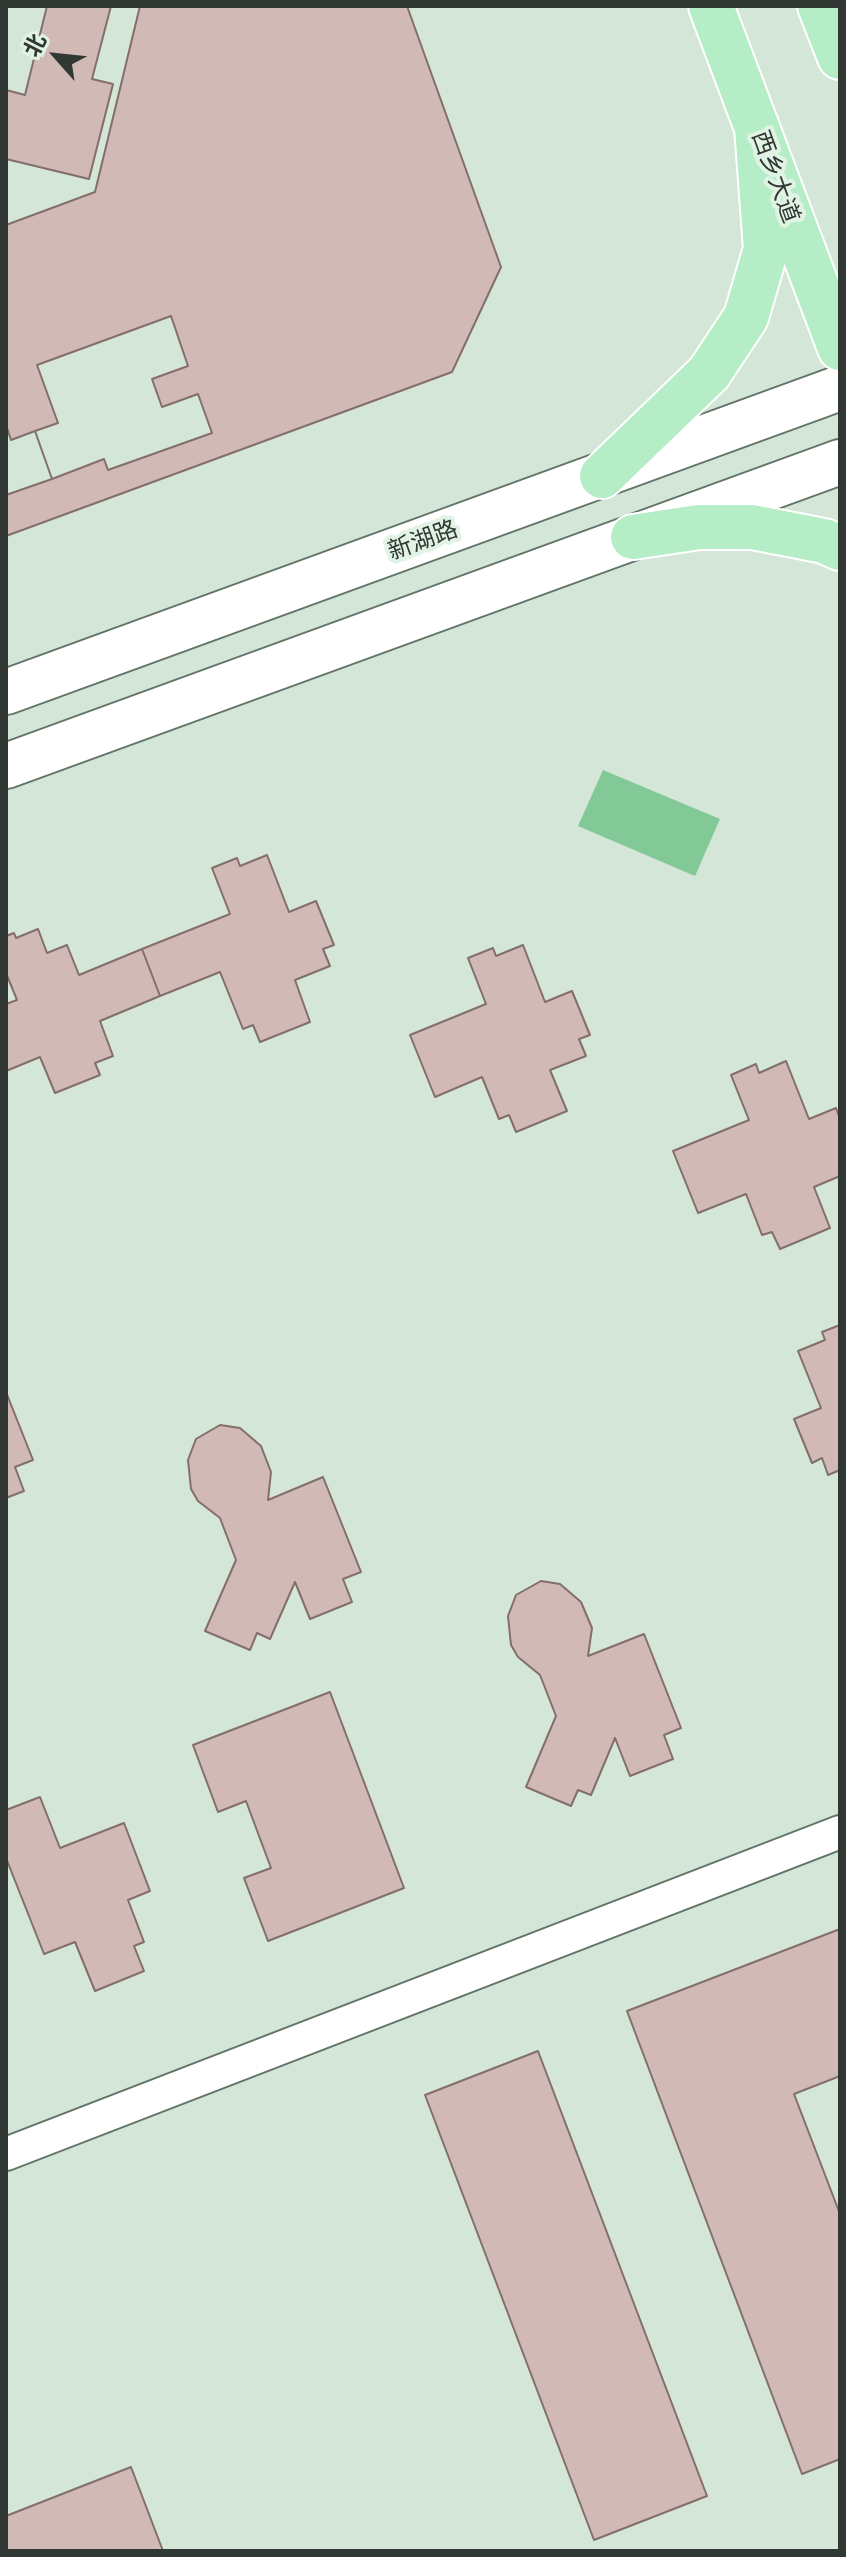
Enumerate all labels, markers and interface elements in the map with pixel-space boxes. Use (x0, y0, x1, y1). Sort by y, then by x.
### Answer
north arrow (16, 16, 96, 96)
text: 北 (17, 29, 52, 61)
street label: 西乡大道 (745, 127, 805, 227)
street label: 新湖路 (384, 515, 462, 567)

